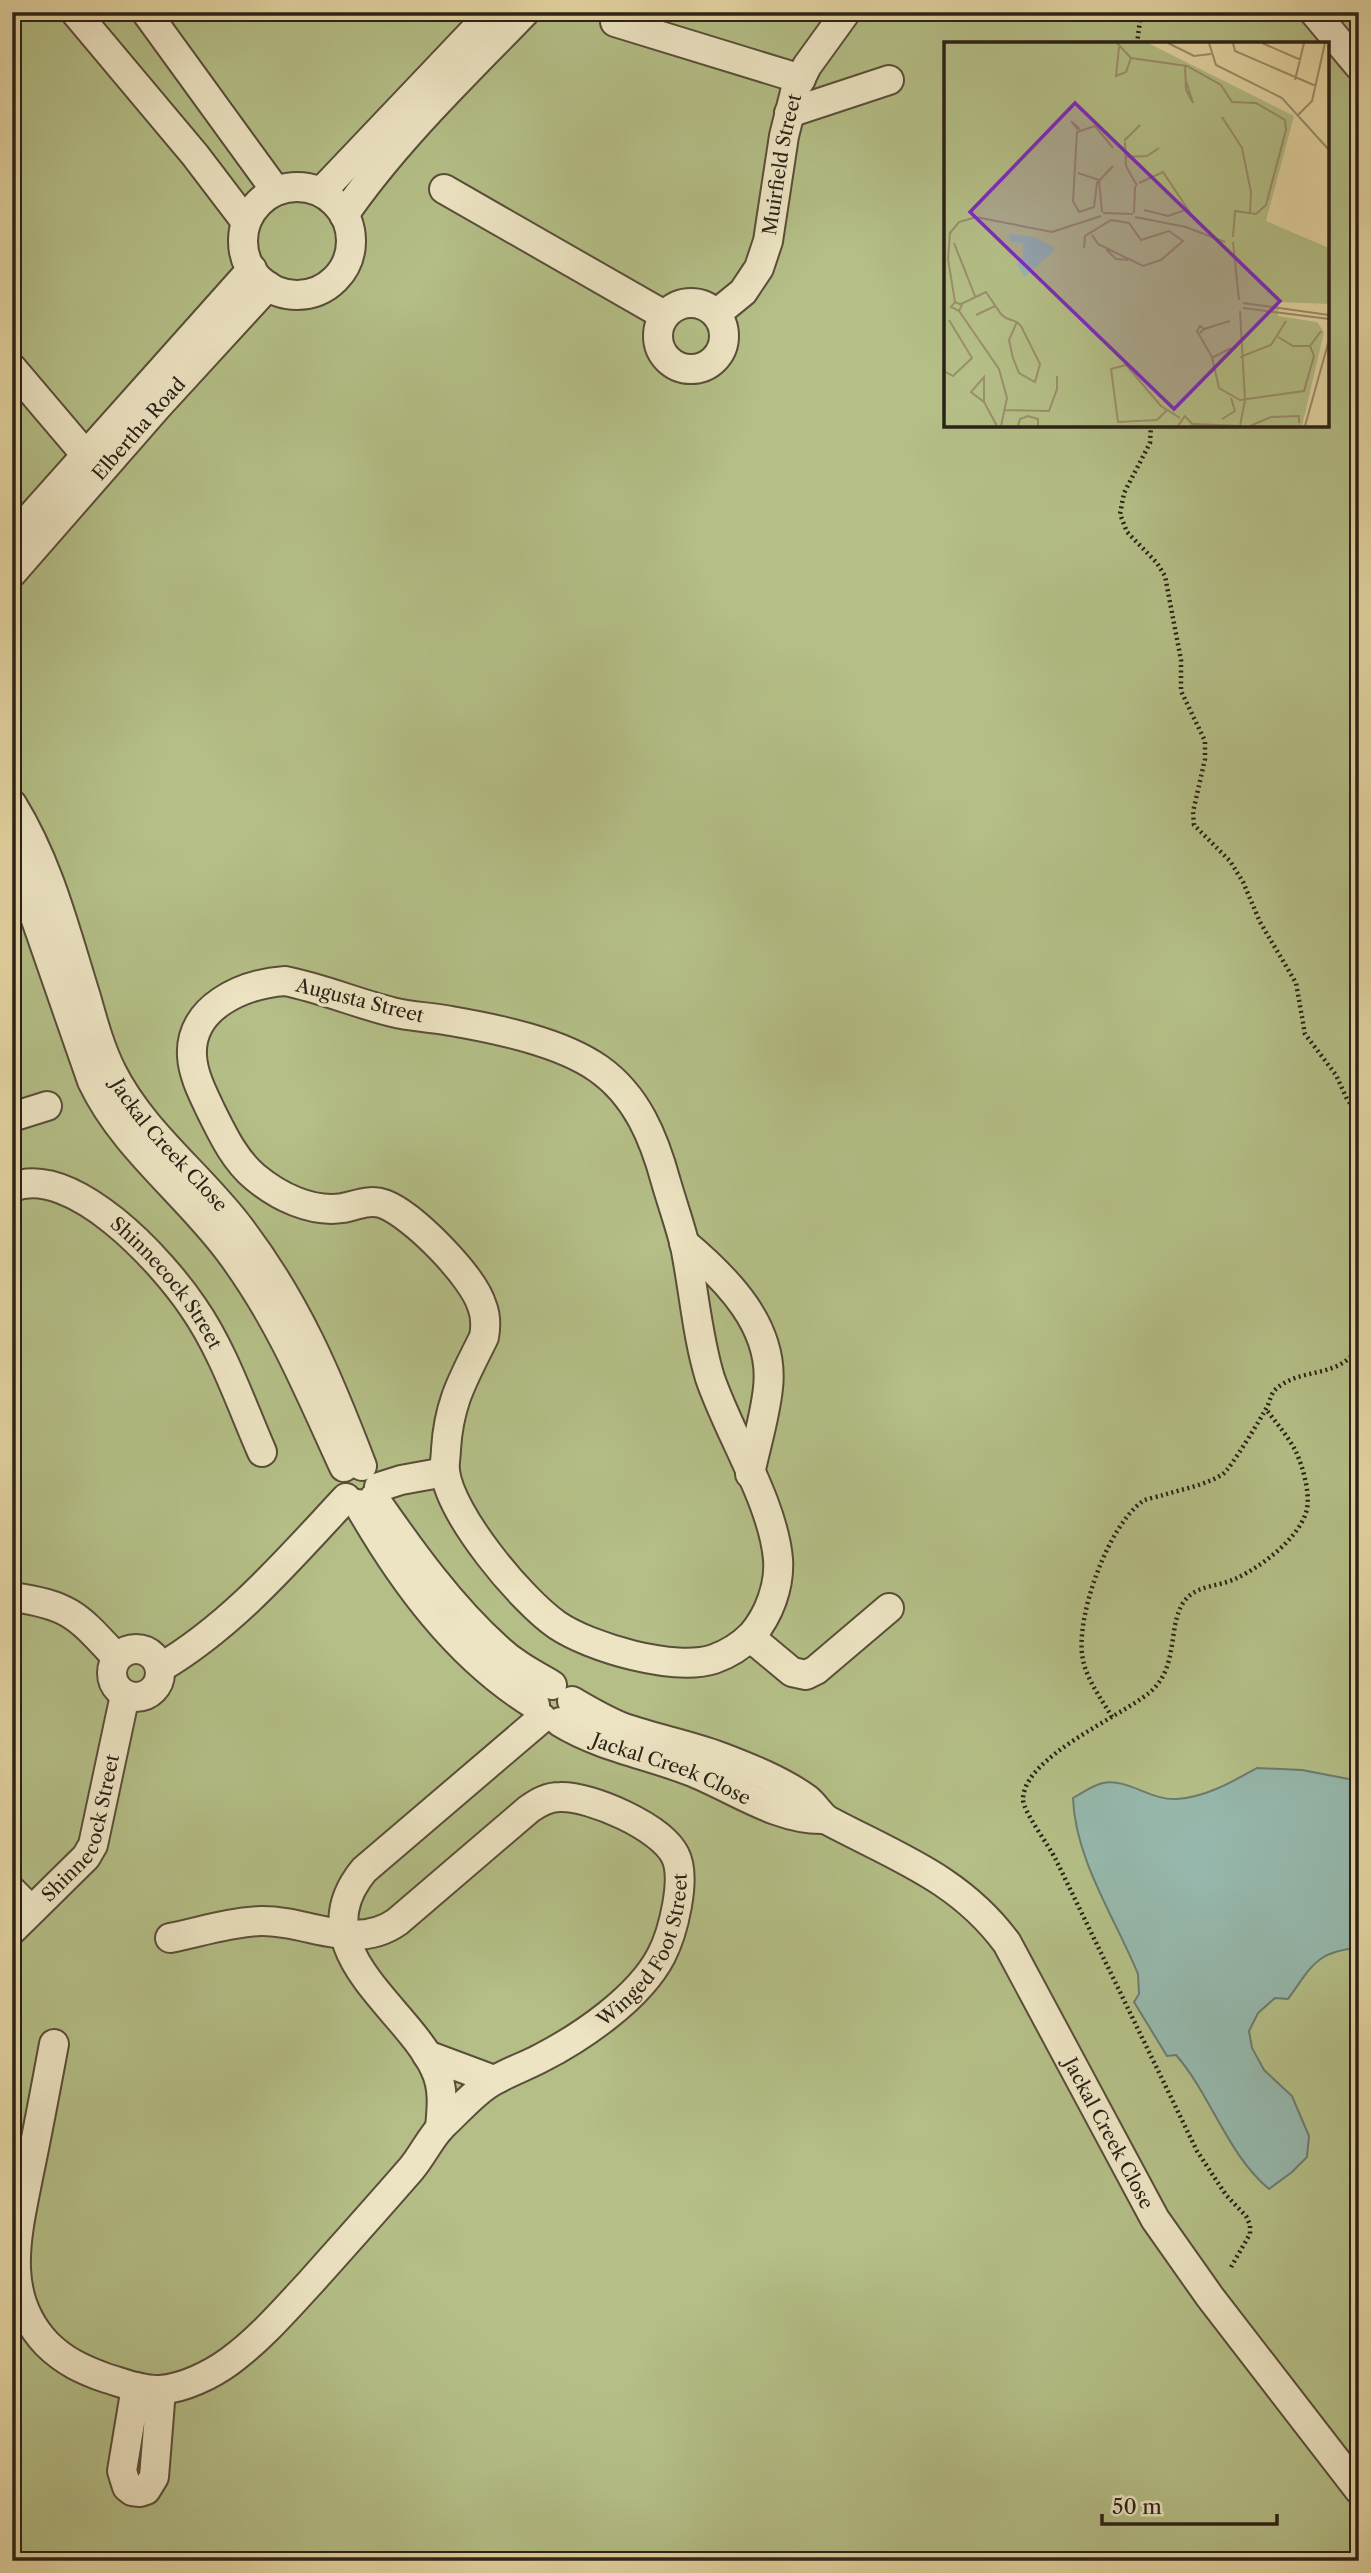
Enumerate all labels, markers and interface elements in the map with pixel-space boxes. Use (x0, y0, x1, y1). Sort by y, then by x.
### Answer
inset map (944, 42, 1329, 427)
street label: Muirfield Street (758, 91, 806, 237)
street label: Elbertha Road (87, 373, 191, 485)
street label: Augusta Street (293, 973, 426, 1028)
street label: Jackal Creek Close (104, 1072, 232, 1216)
street label: Shinnecock Street (106, 1212, 227, 1353)
street label: Jackal Creek Close (586, 1727, 754, 1810)
street label: Shinnecock Street (37, 1752, 124, 1906)
street label: Winged Foot Street (592, 1873, 692, 2032)
street label: Jackal Creek Close (1057, 2051, 1158, 2213)
scale bar (1102, 2482, 1276, 2526)
text: 50 m (1112, 2494, 1162, 2519)

